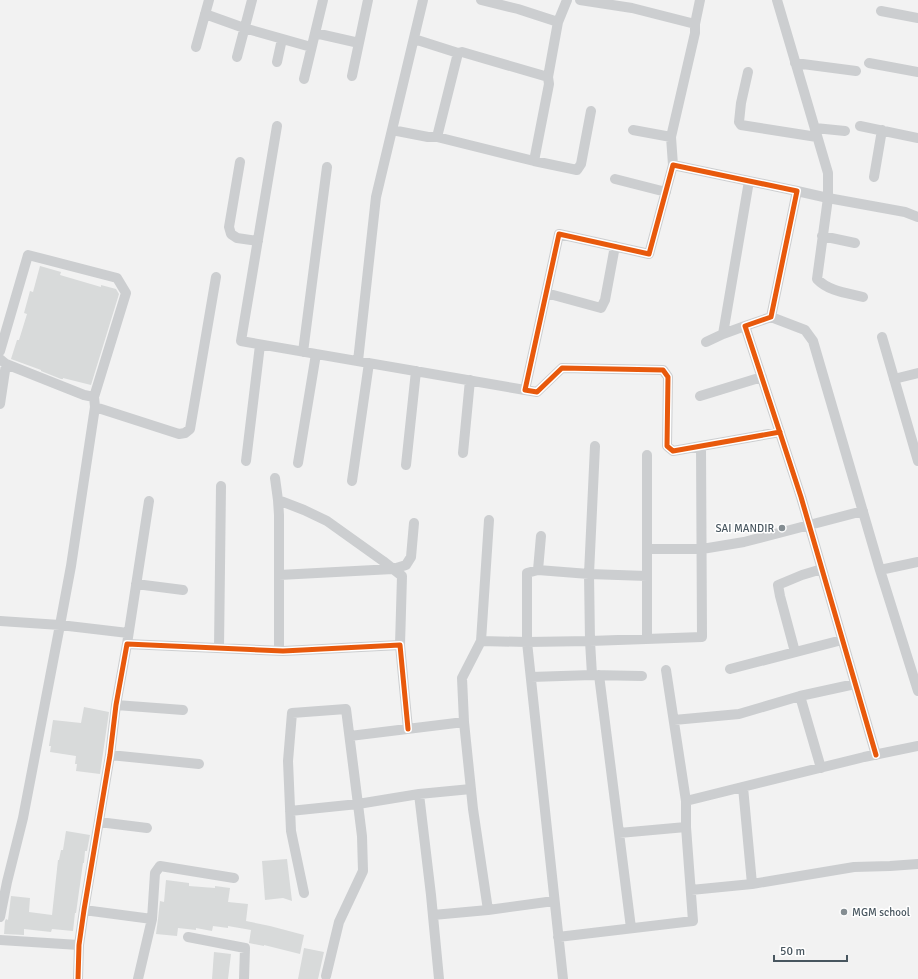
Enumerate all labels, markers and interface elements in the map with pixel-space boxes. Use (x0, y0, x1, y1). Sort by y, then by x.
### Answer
place label: SAI MANDIR (715, 522, 774, 535)
marker: SAI MANDIR (777, 523, 787, 533)
place label: MGM school (852, 906, 910, 919)
marker: MGM school (839, 907, 849, 917)
scale bar (774, 937, 847, 963)
text: 50 m (780, 944, 805, 959)

